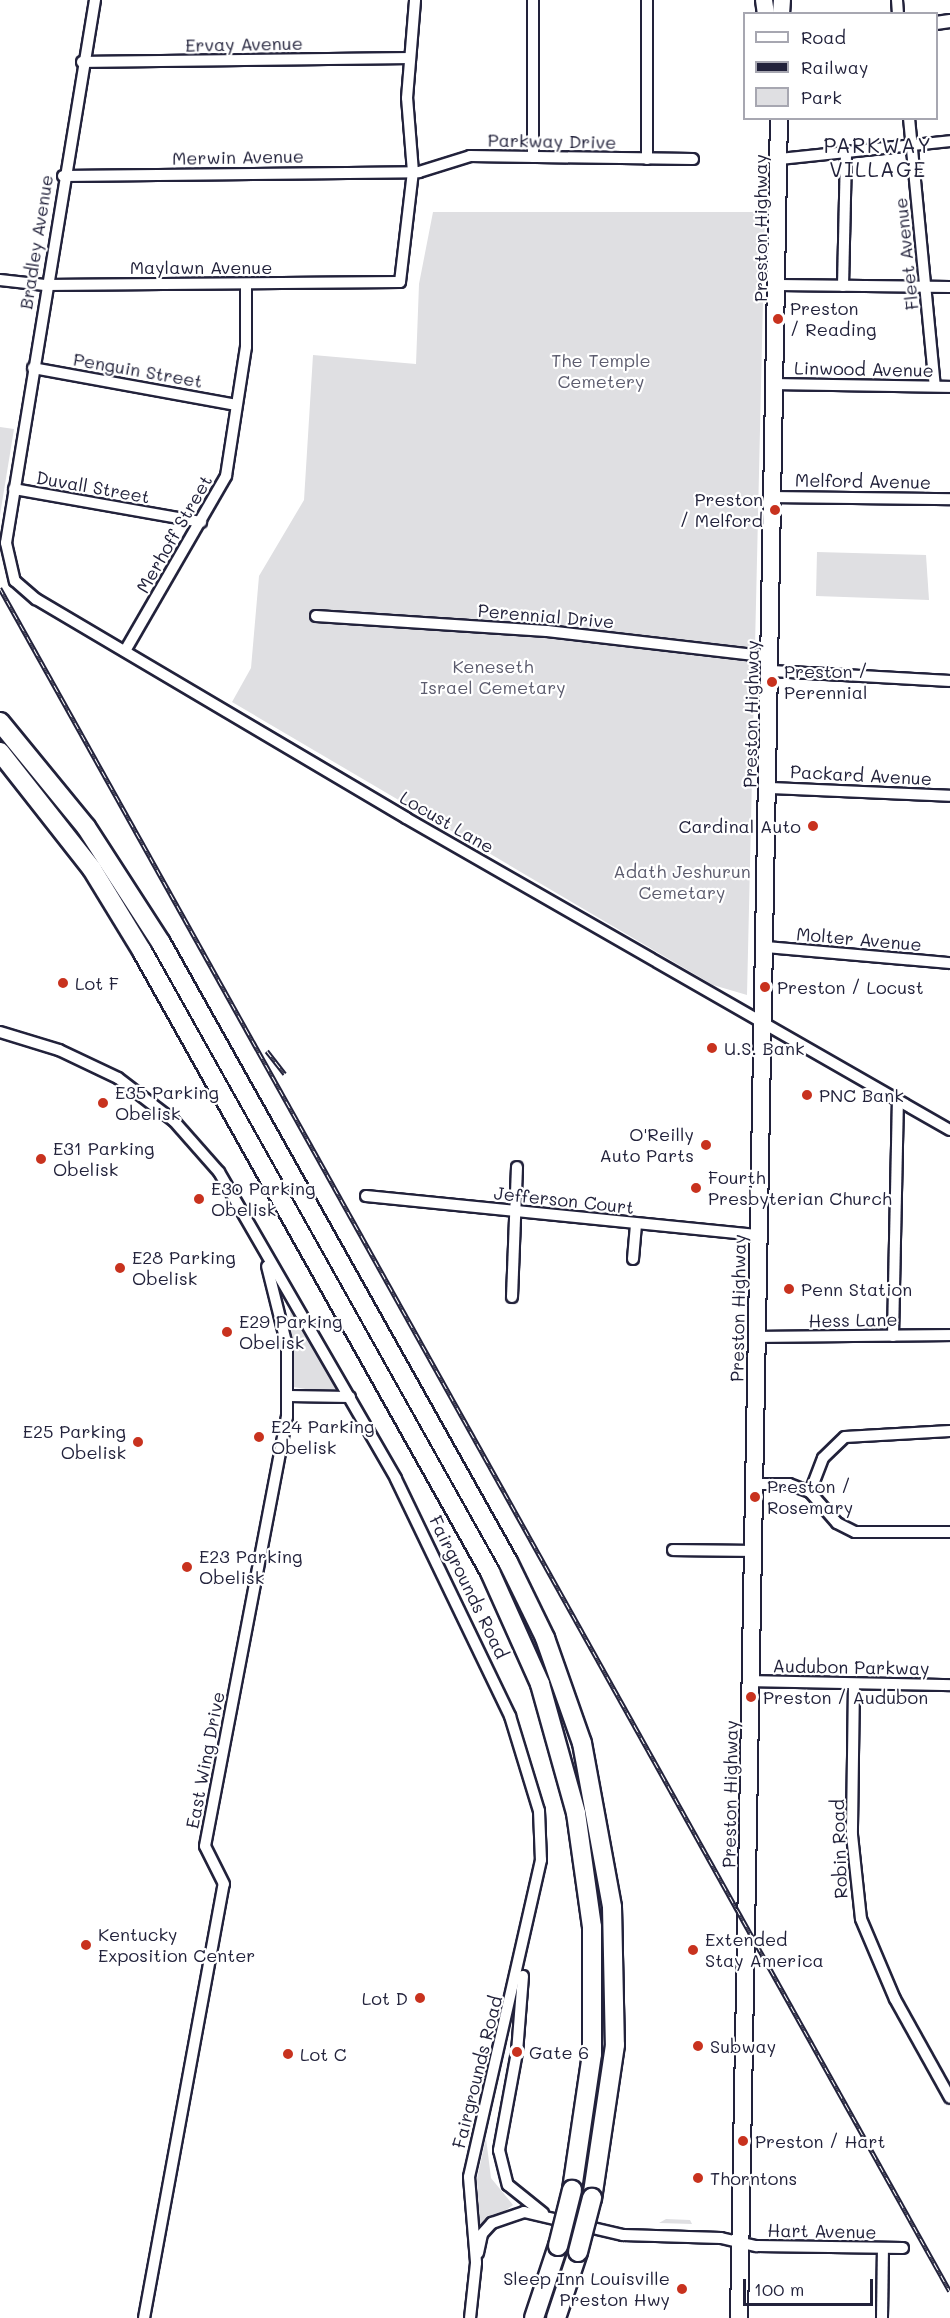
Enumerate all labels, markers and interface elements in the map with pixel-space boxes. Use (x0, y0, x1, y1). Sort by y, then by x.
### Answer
legend (743, 12, 938, 120)
text: Road (801, 25, 846, 49)
street label: Ervay Avenue (185, 32, 303, 56)
text: Railway (801, 55, 868, 79)
text: Park (801, 85, 842, 109)
street label: Parkway Drive (487, 129, 617, 153)
district label: PARKWAY VILLAGE (823, 132, 933, 182)
street label: Merwin Avenue (172, 145, 304, 169)
street label: Preston Highway (749, 154, 771, 302)
street label: Bradley Avenue (15, 173, 57, 311)
street label: Fleet Avenue (889, 197, 923, 311)
street label: Maylawn Avenue (130, 256, 272, 278)
place label: Preston / Reading (790, 298, 876, 340)
marker: Preston / Reading (771, 312, 785, 326)
street label: Penguin Street (72, 348, 204, 392)
park label: The Temple Cemetery (551, 350, 651, 392)
street label: Linwood Avenue (794, 357, 934, 381)
street label: Duvall Street (34, 466, 152, 508)
street label: Melford Avenue (795, 469, 931, 493)
street label: Merhoff Street (132, 471, 216, 597)
place label: Preston / Melford (680, 489, 763, 532)
marker: Preston / Melford (768, 503, 782, 517)
street label: Perennial Drive (477, 599, 615, 633)
street label: Preston Highway (739, 640, 763, 788)
park label: Keneseth Israel Cemetary (420, 656, 566, 698)
place label: Preston / Perennial (784, 661, 868, 704)
marker: Preston / Perennial (765, 675, 779, 689)
street label: Packard Avenue (790, 760, 932, 790)
street label: Locust Lane (396, 786, 498, 858)
place label: Cardinal Auto (679, 815, 801, 837)
marker: Cardinal Auto (806, 819, 820, 833)
park label: Adath Jeshurun Cemetary (613, 861, 751, 904)
street label: Molter Avenue (795, 923, 923, 955)
place label: Lot F (75, 972, 119, 994)
marker: Lot F (56, 976, 70, 990)
place label: Preston / Locust (777, 976, 924, 998)
marker: Preston / Locust (758, 980, 772, 994)
place label: U.S. Bank (724, 1037, 804, 1059)
marker: U.S. Bank (705, 1041, 719, 1055)
place label: E35 Parking Obelisk (115, 1082, 219, 1124)
place label: PNC Bank (819, 1084, 904, 1106)
marker: PNC Bank (800, 1088, 814, 1102)
marker: E35 Parking Obelisk (96, 1096, 110, 1110)
place label: O'Reilly Auto Parts (599, 1124, 694, 1166)
place label: E31 Parking Obelisk (53, 1138, 154, 1180)
marker: O'Reilly Auto Parts (699, 1138, 713, 1152)
marker: E31 Parking Obelisk (34, 1152, 48, 1166)
place label: Fourth Presbyterian Church (708, 1167, 892, 1210)
place label: E30 Parking Obelisk (211, 1178, 315, 1220)
marker: Fourth Presbyterian Church (689, 1181, 703, 1195)
street label: Jefferson Court (493, 1182, 635, 1218)
marker: E30 Parking Obelisk (192, 1192, 206, 1206)
street label: Preston Highway (726, 1234, 750, 1382)
place label: E28 Parking Obelisk (132, 1247, 236, 1290)
marker: E28 Parking Obelisk (113, 1261, 127, 1275)
place label: Penn Station (801, 1278, 912, 1300)
marker: Penn Station (782, 1282, 796, 1296)
street label: Hess Lane (808, 1308, 898, 1332)
place label: E29 Parking Obelisk (239, 1311, 342, 1354)
marker: E29 Parking Obelisk (220, 1325, 234, 1339)
place label: E24 Parking Obelisk (271, 1416, 374, 1458)
place label: E25 Parking Obelisk (23, 1421, 126, 1464)
marker: E24 Parking Obelisk (252, 1430, 266, 1444)
marker: E25 Parking Obelisk (131, 1435, 145, 1449)
place label: Preston / Rosemary (767, 1476, 853, 1518)
marker: Preston / Rosemary (748, 1490, 762, 1504)
street label: Fairgrounds Road (425, 1512, 513, 1662)
place label: E23 Parking Obelisk (199, 1546, 302, 1588)
marker: E23 Parking Obelisk (180, 1560, 194, 1574)
street label: Audubon Parkway (772, 1655, 930, 1679)
place label: Preston / Audubon (763, 1686, 928, 1708)
street label: East Wing Drive (181, 1690, 229, 1830)
marker: Preston / Audubon (744, 1690, 758, 1704)
street label: Preston Highway (718, 1720, 742, 1868)
street label: Robin Road (826, 1799, 852, 1899)
place label: Kentucky Exposition Center (98, 1924, 255, 1966)
place label: Extended Stay America (705, 1929, 824, 1972)
marker: Kentucky Exposition Center (79, 1938, 93, 1952)
marker: Extended Stay America (686, 1943, 700, 1957)
place label: Lot D (362, 1987, 408, 2009)
marker: Lot D (413, 1991, 427, 2005)
street label: Fairgrounds Road (448, 1993, 506, 2151)
place label: Subway (710, 2035, 776, 2057)
marker: Subway (691, 2039, 705, 2053)
place label: Gate 6 (529, 2041, 589, 2063)
place label: Lot C (300, 2043, 347, 2065)
marker: Gate 6 (510, 2045, 524, 2059)
marker: Lot C (281, 2047, 295, 2061)
place label: Preston / Hart (755, 2130, 885, 2152)
marker: Preston / Hart (736, 2134, 750, 2148)
place label: Thorntons (710, 2167, 797, 2189)
marker: Thorntons (691, 2171, 705, 2185)
street label: Hart Avenue (767, 2219, 877, 2243)
scale bar (746, 2267, 876, 2305)
place label: Sleep Inn Louisville Preston Hwy (503, 2268, 670, 2310)
text: 100 m (754, 2277, 804, 2301)
marker: Sleep Inn Louisville Preston Hwy (675, 2282, 689, 2296)

